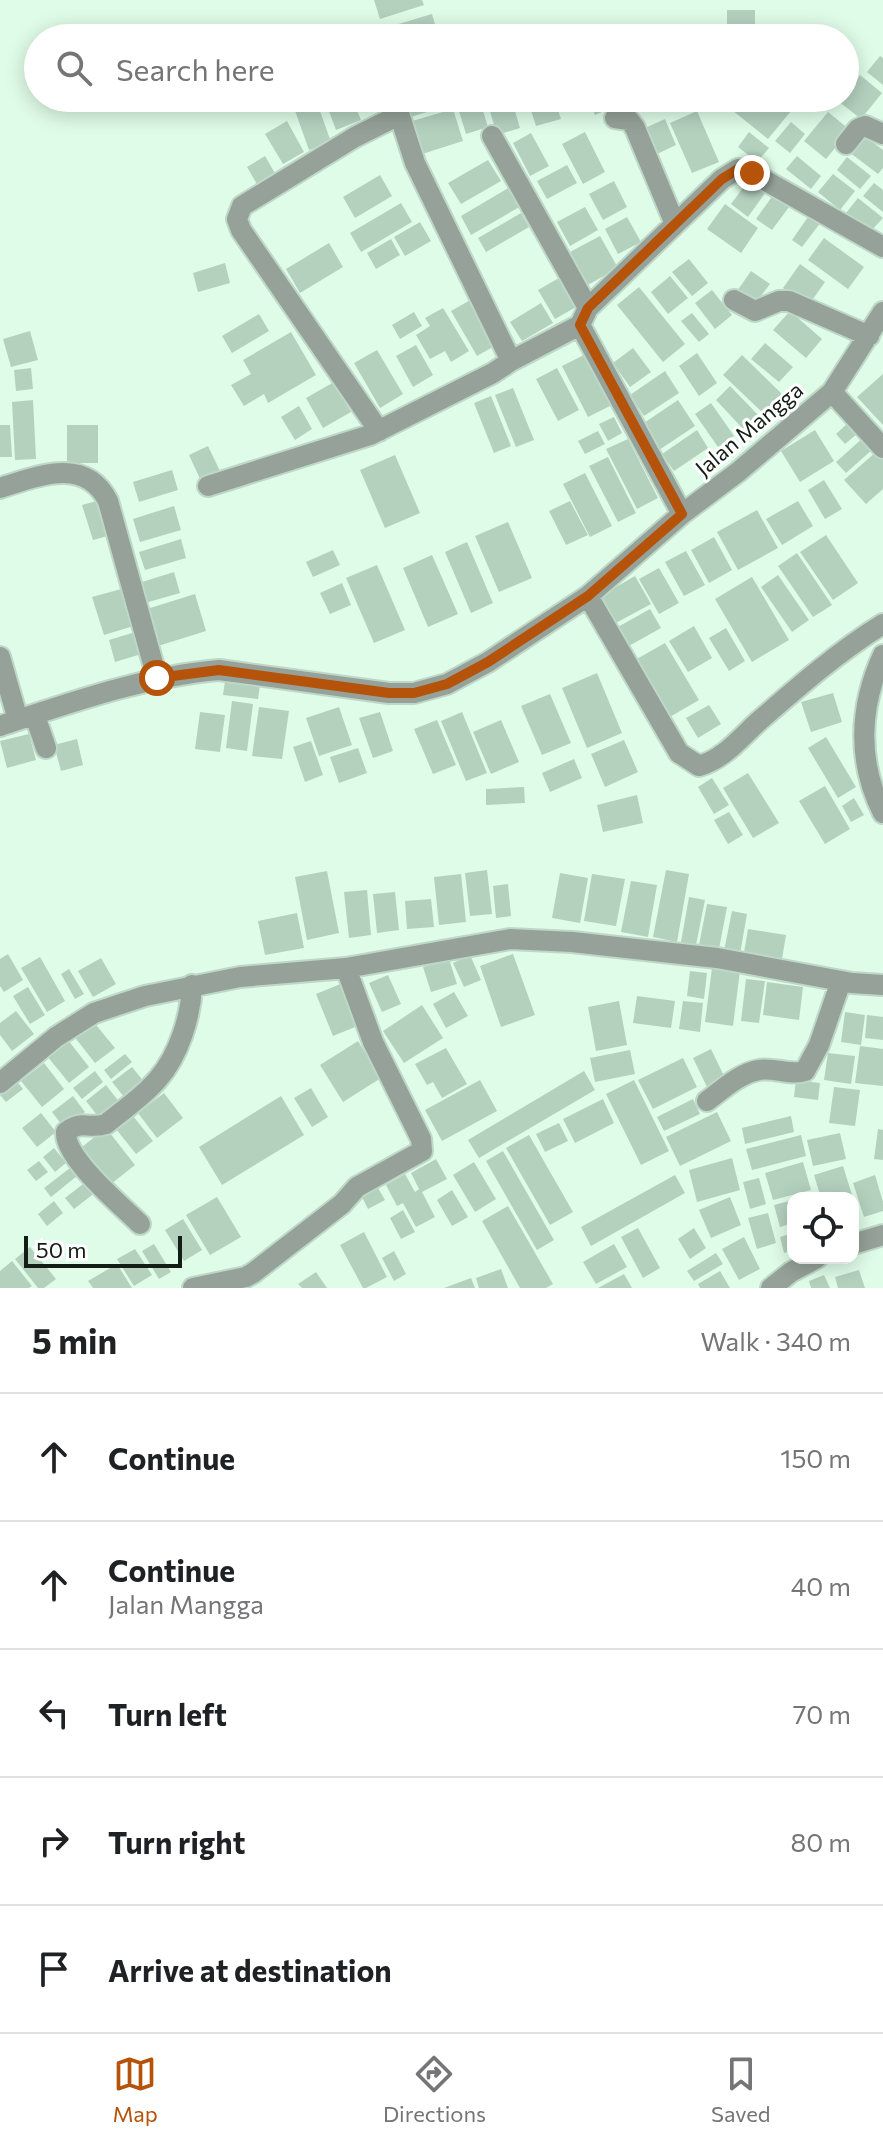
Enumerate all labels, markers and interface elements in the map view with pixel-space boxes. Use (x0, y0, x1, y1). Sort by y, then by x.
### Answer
search box (24, 24, 859, 112)
icon: search (52, 46, 96, 90)
text: Search here (116, 50, 275, 87)
route end (734, 155, 770, 191)
street label: Jalan Mangga (689, 376, 808, 481)
route start (139, 660, 175, 696)
map controls (787, 1192, 859, 1264)
button: locate (787, 1192, 859, 1264)
scale bar (24, 1232, 182, 1268)
text: 50 m (36, 1236, 86, 1263)
text: 5 min (32, 1319, 117, 1361)
text: Walk · 340 m (700, 1325, 851, 1356)
icon: ahead (32, 1435, 76, 1479)
text: Continue (108, 1439, 235, 1476)
text: 150 m (780, 1442, 851, 1473)
text: Continue (108, 1551, 235, 1588)
icon: ahead (32, 1563, 76, 1607)
text: 40 m (791, 1570, 851, 1601)
text: Jalan Mangga (108, 1588, 264, 1619)
icon: left (32, 1691, 76, 1735)
text: Turn left (108, 1695, 227, 1732)
text: 70 m (793, 1698, 851, 1729)
icon: right (32, 1819, 76, 1863)
text: Turn right (108, 1823, 245, 1860)
text: 80 m (791, 1826, 851, 1857)
icon: arrive (32, 1947, 76, 1991)
text: Arrive at destination (108, 1951, 392, 1988)
tab: Map (113, 2052, 158, 2127)
tab: Directions (383, 2052, 486, 2127)
tab: Saved (711, 2052, 770, 2127)

